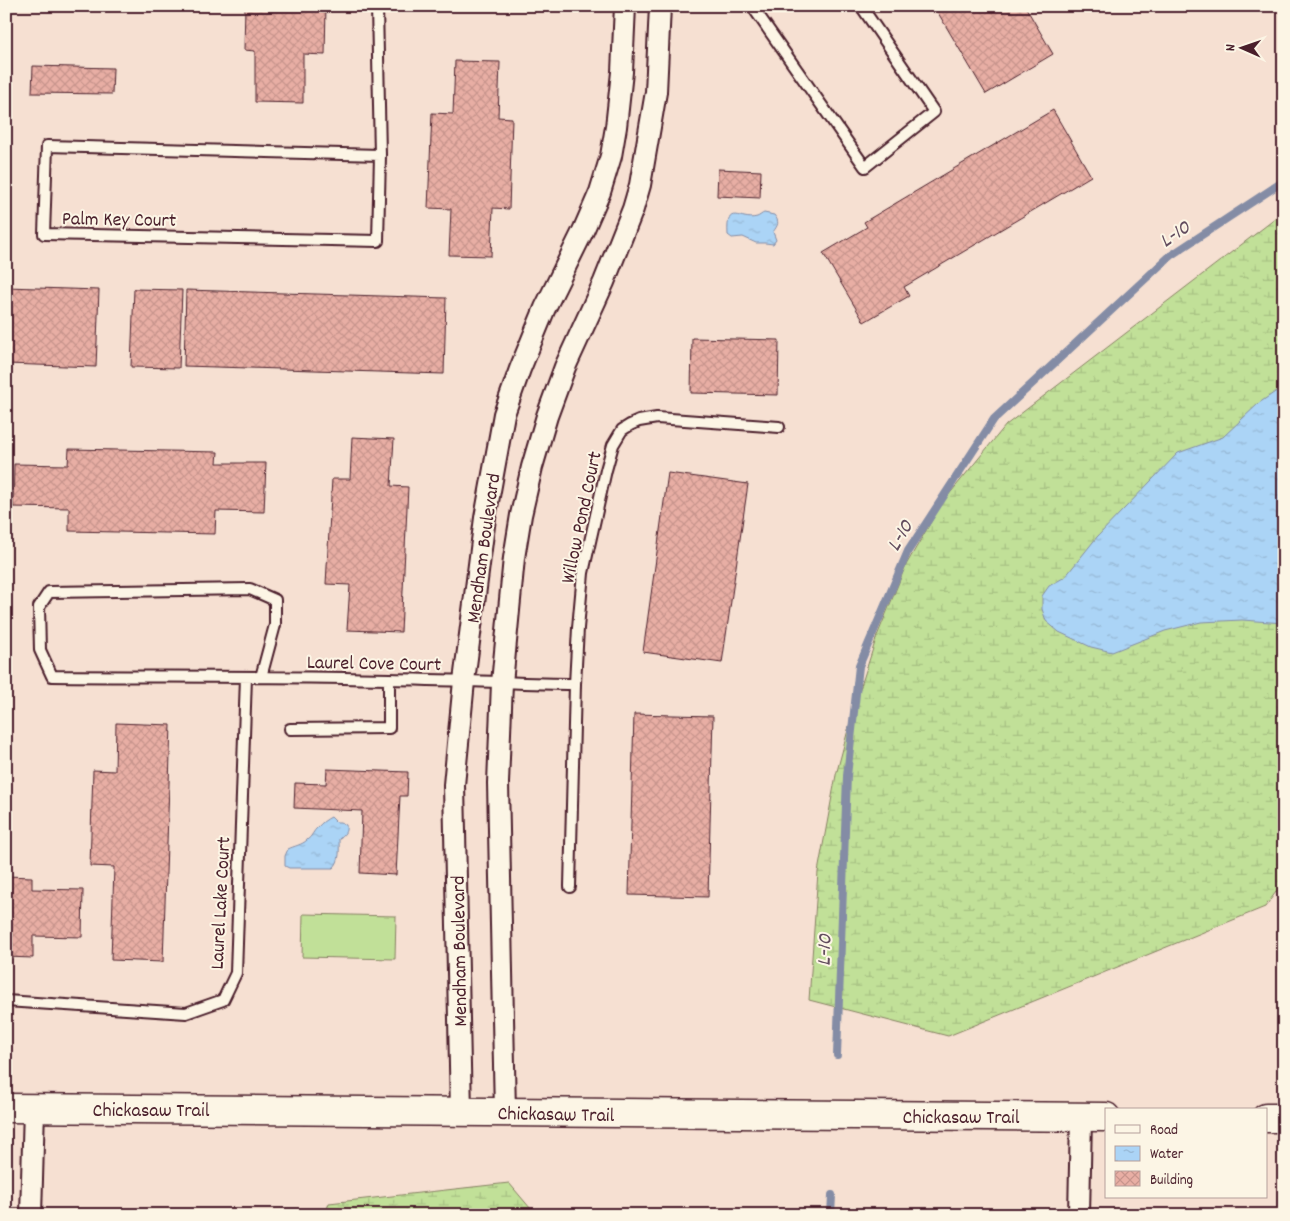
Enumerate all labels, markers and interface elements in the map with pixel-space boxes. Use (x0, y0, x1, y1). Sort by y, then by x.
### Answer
north arrow (1218, 22, 1268, 72)
text: N (1221, 44, 1241, 51)
street label: Palm Key Court (61, 206, 176, 236)
water label: L-10 (1154, 213, 1199, 257)
street label: Willow Pond Court (555, 449, 611, 586)
street label: Mendham Boulevard (461, 472, 509, 625)
water label: L-10 (881, 514, 923, 558)
street label: Laurel Cove Court (306, 650, 441, 680)
street label: Laurel Lake Court (205, 836, 239, 970)
street label: Mendham Boulevard (446, 875, 476, 1027)
water label: L-10 (810, 932, 842, 967)
street label: Chickasaw Trail (93, 1098, 210, 1126)
street label: Chickasaw Trail (497, 1101, 615, 1131)
street label: Chickasaw Trail (903, 1105, 1020, 1133)
legend (1105, 1108, 1268, 1198)
text: Road (1150, 1120, 1178, 1142)
text: Water (1150, 1144, 1184, 1166)
text: Building (1150, 1170, 1193, 1192)

